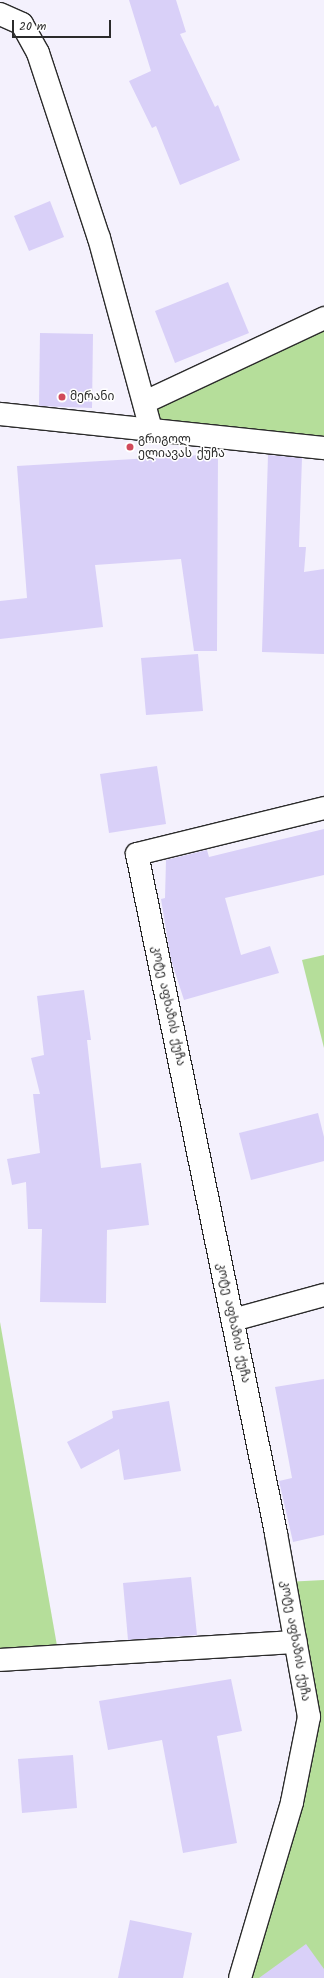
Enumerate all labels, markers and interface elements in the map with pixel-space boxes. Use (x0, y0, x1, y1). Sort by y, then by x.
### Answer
scale bar (14, 12, 113, 38)
text: 20 m (19, 17, 46, 36)
place label: მერანი (70, 390, 114, 404)
marker: მერანი (57, 392, 67, 402)
place label: გრიგოლ ელიავას ქუჩა (138, 433, 225, 461)
marker: გრიგოლ ელიავას ქუჩა (125, 442, 135, 452)
street label: კოტე აფხაზის ქუჩა (148, 945, 188, 1067)
street label: კოტე აფხაზის ქუჩა (213, 1262, 253, 1384)
street label: კოტე აფხაზის ქუჩა (277, 1579, 313, 1703)

